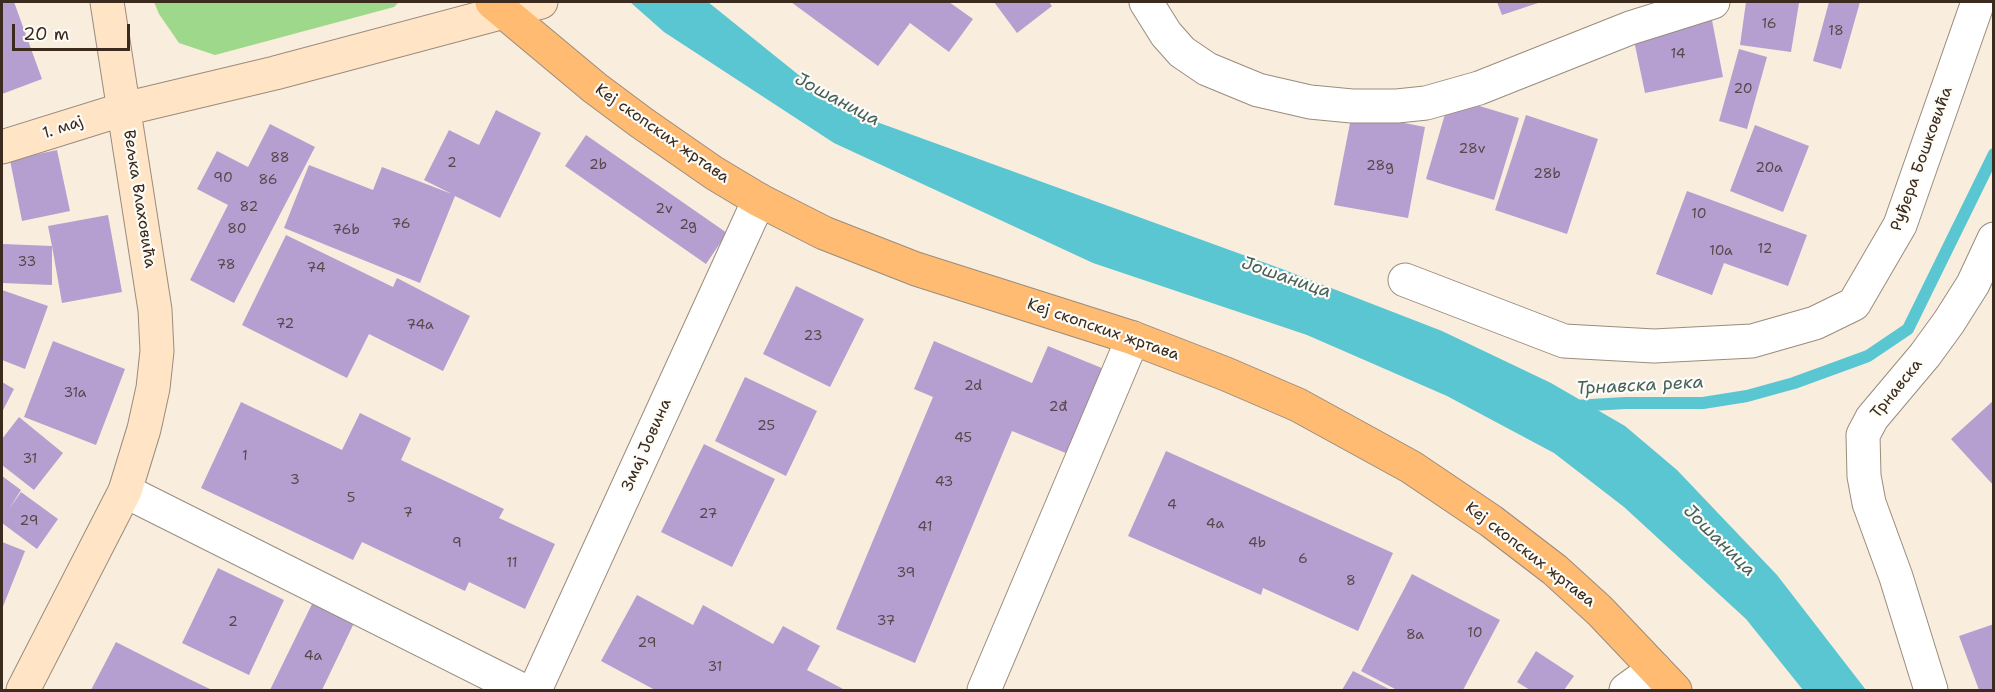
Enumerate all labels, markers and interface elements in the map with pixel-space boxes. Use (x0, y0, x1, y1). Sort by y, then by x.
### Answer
scale bar (15, 12, 134, 50)
house number: 16 (1761, 16, 1777, 32)
text: 20 m (23, 22, 69, 46)
house number: 18 (1828, 23, 1844, 39)
house number: 14 (1670, 46, 1686, 62)
water label: Јошаница (791, 69, 883, 131)
street label: Кеј скопских жртава (591, 80, 733, 188)
house number: 20 (1733, 81, 1753, 97)
street label: Руђера Бошковића (1887, 84, 1957, 234)
street label: 1. мај (40, 112, 86, 144)
street label: Вељка Влаховића (119, 129, 159, 269)
house number: 28v (1459, 141, 1485, 157)
house number: 88 (270, 150, 290, 166)
house number: 2 (447, 155, 457, 171)
house number: 2b (589, 157, 607, 173)
house number: 28g (1366, 158, 1394, 174)
house number: 20a (1755, 160, 1783, 176)
house number: 28b (1533, 166, 1561, 182)
house number: 90 (213, 170, 233, 186)
house number: 86 (258, 172, 278, 188)
house number: 82 (240, 199, 258, 215)
house number: 2v (655, 201, 673, 217)
house number: 10 (1691, 206, 1707, 222)
house number: 76 (391, 216, 411, 232)
house number: 2g (679, 217, 697, 233)
house number: 80 (227, 221, 247, 237)
house number: 76b (332, 222, 360, 238)
house number: 12 (1758, 241, 1772, 257)
house number: 10a (1709, 243, 1733, 259)
water label: Јошаница (1238, 253, 1334, 303)
house number: 33 (18, 254, 36, 270)
house number: 78 (216, 257, 236, 273)
house number: 74 (307, 260, 325, 276)
street label: Кеј скопских жртава (1024, 295, 1182, 365)
house number: 72 (276, 316, 294, 332)
house number: 74a (406, 317, 434, 333)
house number: 23 (804, 328, 822, 344)
street label: Трнавска (1867, 355, 1927, 423)
water label: Трнавска река (1576, 372, 1704, 400)
house number: 2d (964, 378, 982, 394)
house number: 31a (63, 385, 87, 401)
street label: Змај Јовина (618, 396, 676, 494)
house number: 2đ (1049, 399, 1067, 415)
house number: 25 (757, 418, 775, 434)
house number: 45 (954, 430, 972, 446)
house number: 1 (242, 448, 248, 464)
house number: 31 (23, 451, 37, 467)
house number: 3 (290, 472, 300, 488)
house number: 43 (935, 474, 953, 490)
house number: 5 (347, 490, 355, 506)
house number: 4 (1167, 497, 1177, 513)
street label: Кеј скопских жртава (1461, 498, 1599, 612)
water label: Јошаница (1678, 500, 1760, 582)
house number: 7 (403, 505, 413, 521)
house number: 27 (699, 506, 717, 522)
house number: 29 (20, 513, 38, 529)
house number: 4a (1206, 516, 1224, 532)
house number: 41 (918, 519, 932, 535)
house number: 9 (452, 535, 462, 551)
house number: 4b (1248, 535, 1266, 551)
house number: 6 (1298, 551, 1308, 567)
house number: 11 (506, 555, 518, 571)
house number: 39 (897, 565, 915, 581)
house number: 8 (1346, 573, 1356, 589)
house number: 37 (877, 613, 895, 629)
house number: 2 (228, 614, 238, 630)
house number: 10 (1467, 625, 1483, 641)
house number: 8a (1406, 627, 1424, 643)
house number: 29 (638, 635, 656, 651)
house number: 4a (304, 648, 322, 664)
house number: 31 (708, 659, 722, 675)

